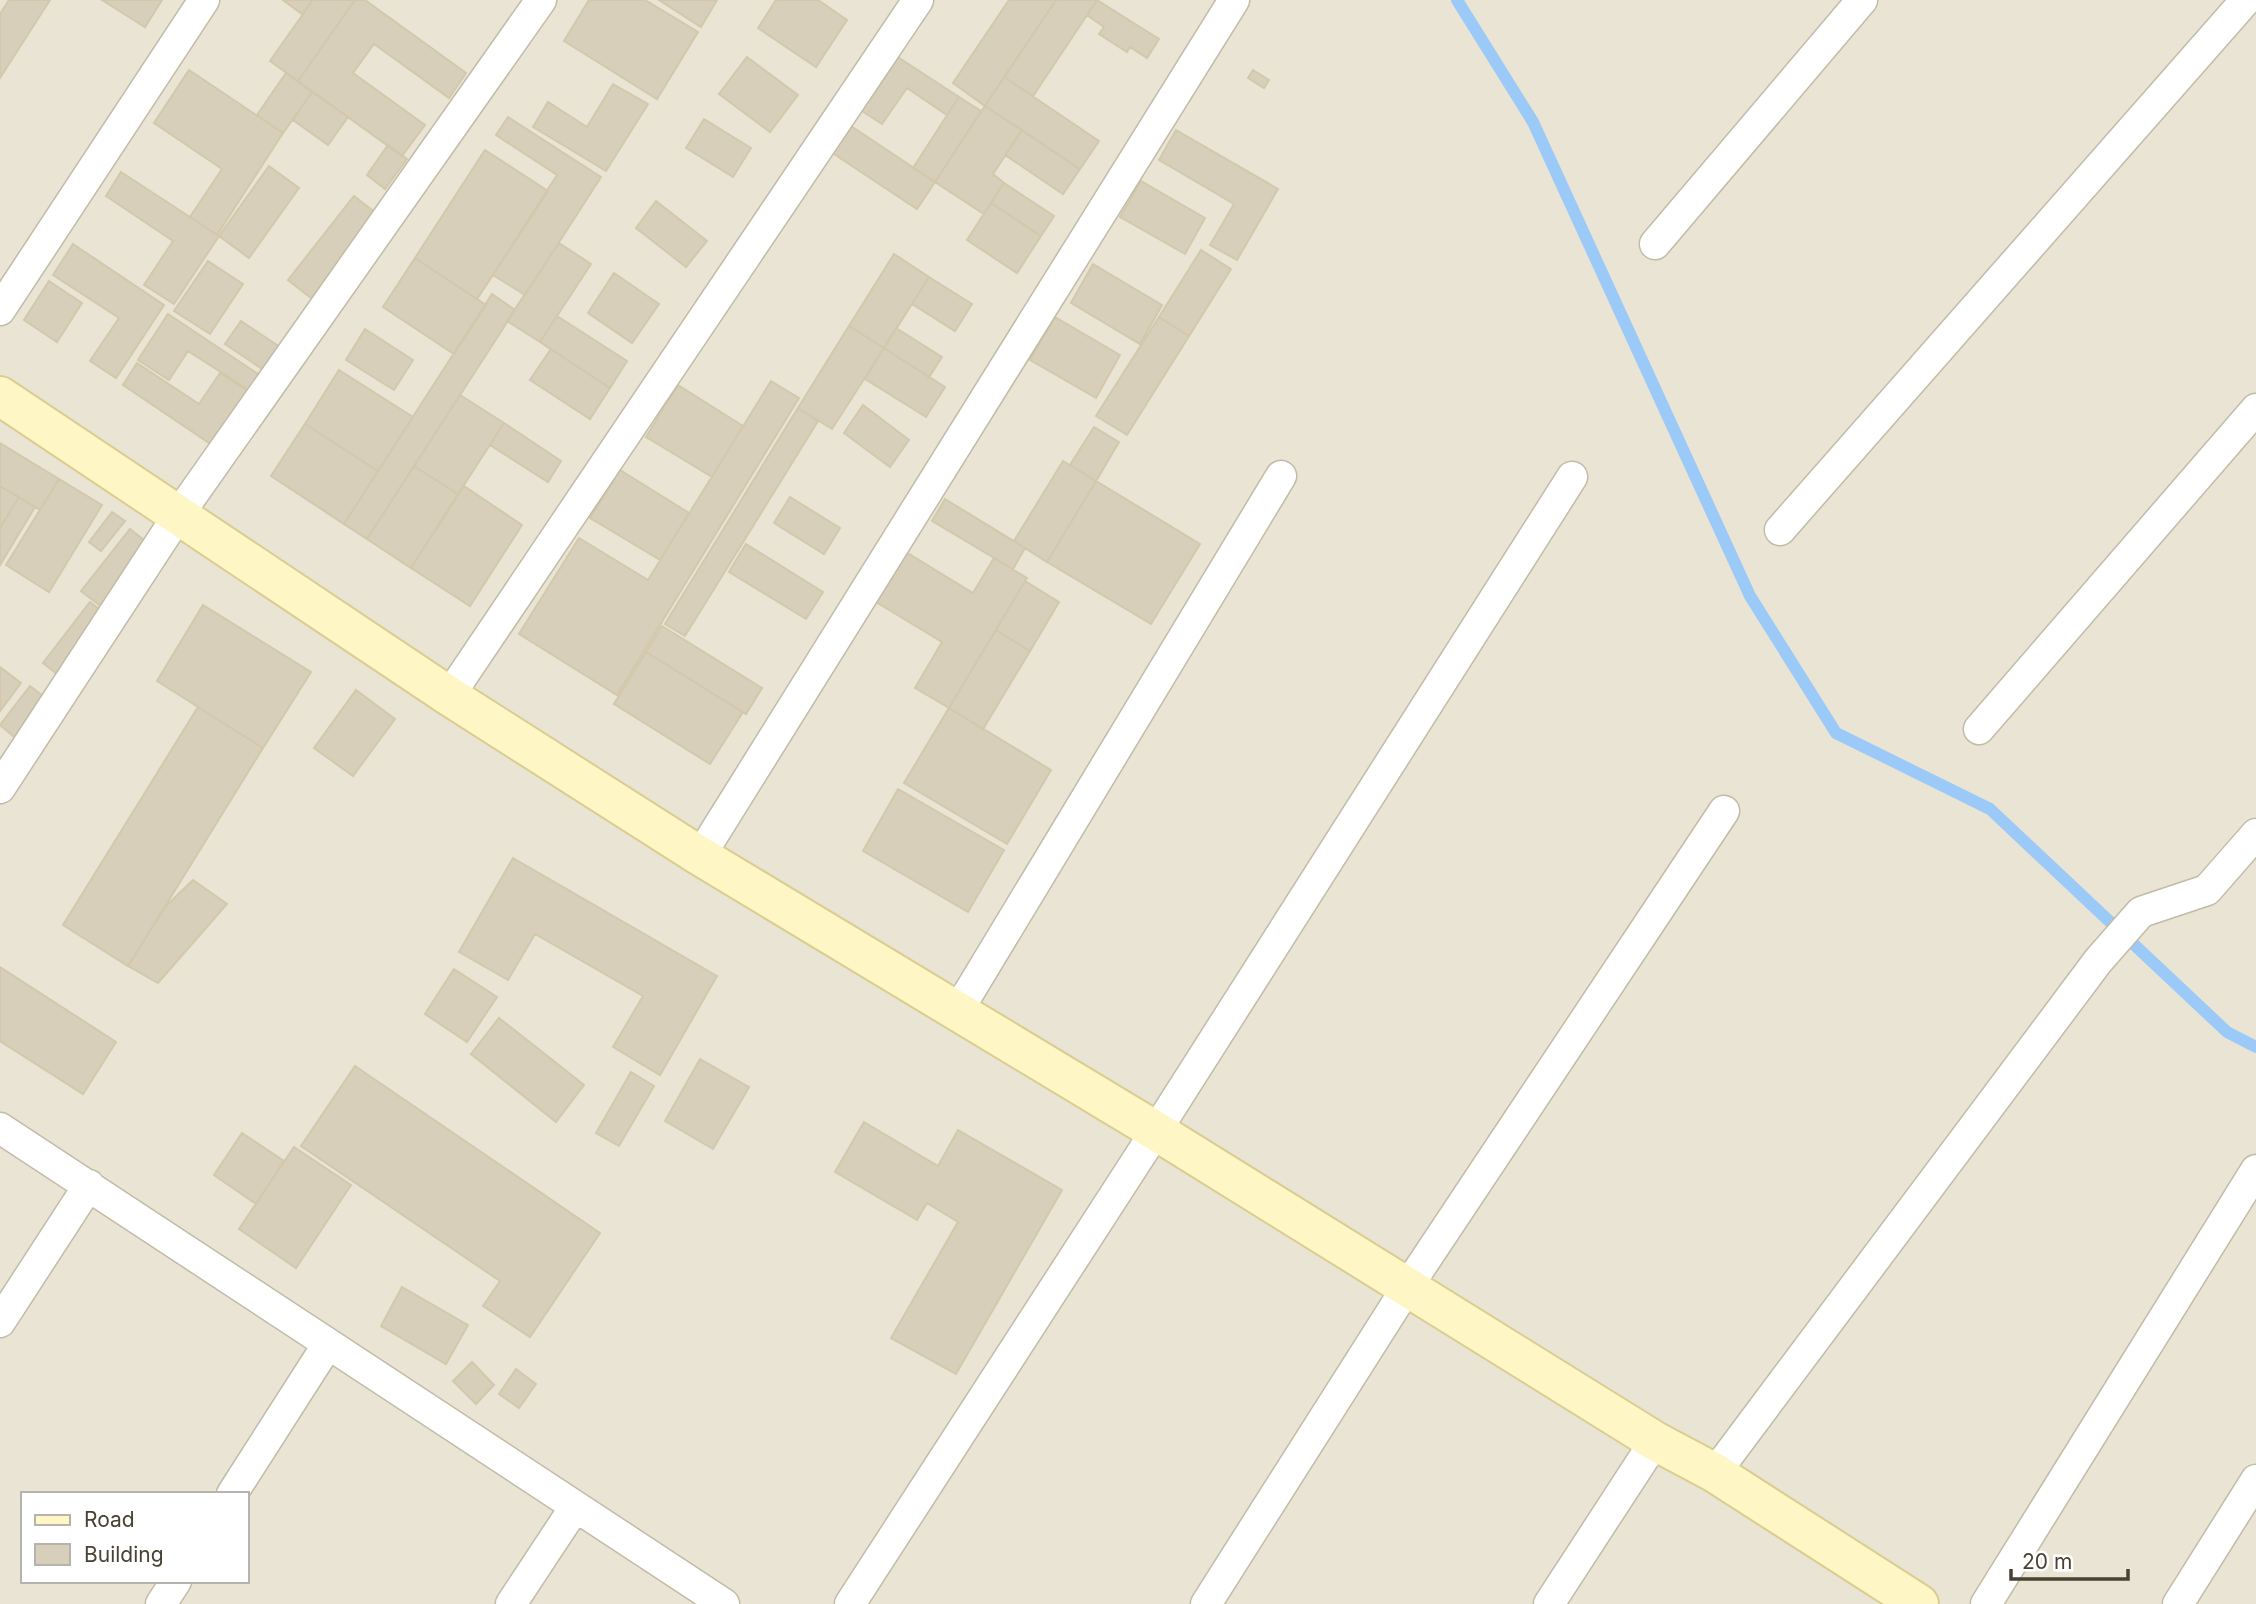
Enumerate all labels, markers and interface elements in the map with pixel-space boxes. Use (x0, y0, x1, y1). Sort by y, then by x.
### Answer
legend (21, 1492, 248, 1583)
text: Road (84, 1507, 135, 1532)
scale bar (2011, 1538, 2128, 1582)
text: Building (84, 1542, 164, 1567)
text: 20 m (2022, 1549, 2072, 1574)

